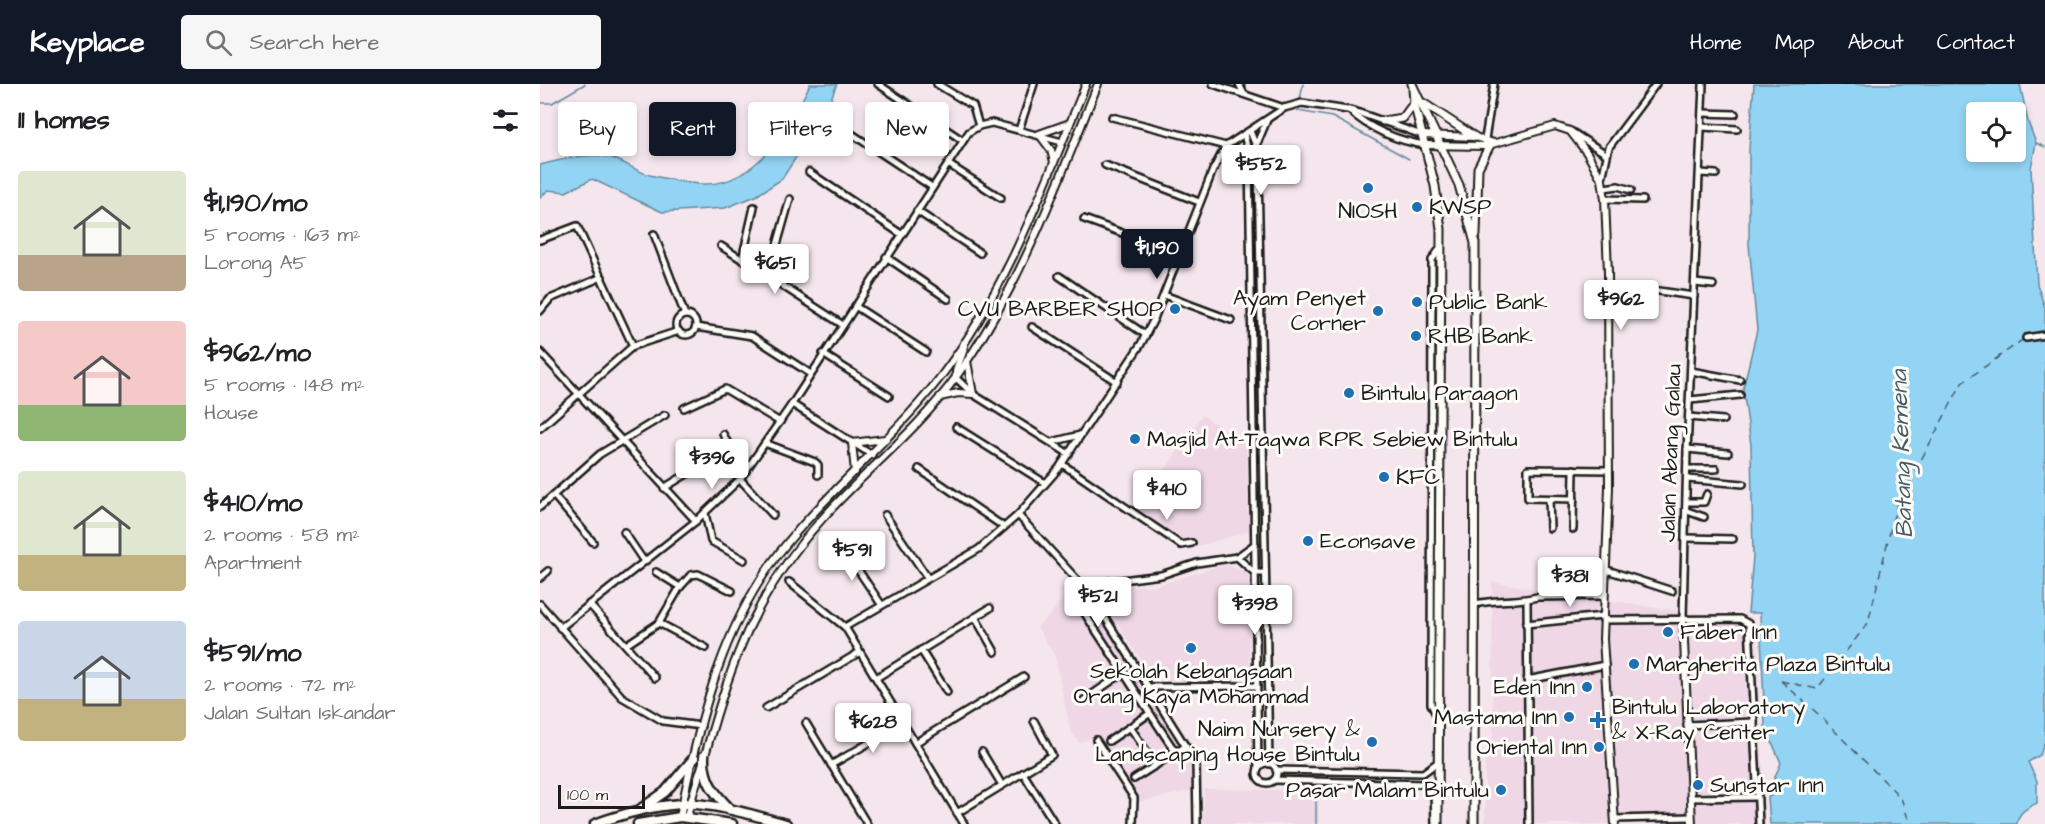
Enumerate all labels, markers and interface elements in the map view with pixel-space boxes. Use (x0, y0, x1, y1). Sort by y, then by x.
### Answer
search box (181, 15, 601, 69)
text: Keyplace (30, 23, 145, 62)
icon: search (202, 26, 235, 59)
text: Search here (250, 27, 379, 58)
text: Home (1690, 28, 1742, 57)
text: Map (1775, 28, 1815, 57)
text: About (1848, 28, 1904, 57)
text: Contact (1937, 28, 2015, 57)
text: 11 homes (18, 102, 110, 138)
chip: Buy (558, 102, 637, 156)
chip: Rent (649, 102, 736, 156)
chip: Filters (748, 102, 853, 156)
chip: New (865, 102, 949, 156)
map controls (1966, 102, 2026, 162)
button: locate (1966, 102, 2026, 162)
icon: filters (489, 104, 522, 137)
pin: $552 (1225, 145, 1297, 196)
text: $552 (1236, 150, 1286, 178)
marker: NIOSH (1361, 181, 1375, 195)
text: $1,190/mo (204, 185, 308, 221)
place label: KWSP (1429, 192, 1491, 223)
icon: home (66, 195, 138, 267)
place label: NIOSH (1338, 196, 1398, 227)
marker: KWSP (1410, 200, 1424, 214)
text: 5 rooms · 163 m² (204, 221, 360, 249)
pin: $1,190 (1108, 229, 1206, 280)
text: $1,190 (1135, 234, 1179, 262)
pin: $651 (739, 244, 811, 295)
text: Lorong A5 (204, 249, 307, 277)
text: $651 (755, 249, 795, 277)
pin: $962 (1585, 280, 1657, 331)
place label: Ayam Penyet Corner (1233, 283, 1366, 339)
text: $962 (1598, 285, 1644, 313)
place label: Public Bank (1429, 287, 1548, 318)
place label: CVU BARBER SHOP (958, 294, 1163, 325)
marker: Public Bank (1410, 295, 1424, 309)
marker: CVU BARBER SHOP (1168, 302, 1182, 316)
marker: Ayam Penyet Corner (1371, 304, 1385, 318)
place label: RHB Bank (1428, 321, 1533, 352)
marker: RHB Bank (1409, 329, 1423, 343)
text: $962/mo (204, 335, 311, 371)
icon: home (66, 345, 138, 417)
street label: Jalan Abang Galau (1652, 363, 1691, 543)
water label: Batang Kemena (1882, 367, 1923, 539)
text: 5 rooms · 148 m² (204, 371, 364, 399)
place label: Bintulu Paragon (1361, 378, 1518, 410)
marker: Bintulu Paragon (1342, 386, 1356, 400)
text: House (204, 399, 258, 427)
place label: Masjid At-Taqwa RPR Sebiew Bintulu (1147, 424, 1518, 455)
marker: Masjid At-Taqwa RPR Sebiew Bintulu (1128, 432, 1142, 446)
pin: $396 (676, 439, 748, 490)
text: $396 (689, 444, 735, 472)
place label: KFC (1396, 462, 1441, 493)
pin: $410 (1131, 470, 1203, 521)
marker: KFC (1377, 470, 1391, 484)
text: $410 (1147, 475, 1187, 503)
text: $410/mo (204, 485, 303, 521)
icon: home (66, 495, 138, 567)
text: 2 rooms · 58 m² (204, 521, 360, 549)
place label: Econsave (1320, 526, 1416, 557)
pin: $591 (816, 531, 888, 582)
marker: Econsave (1301, 534, 1315, 548)
text: $591 (832, 536, 872, 564)
text: Apartment (204, 549, 302, 577)
pin: $381 (1534, 557, 1606, 608)
text: $381 (1552, 562, 1588, 590)
pin: $521 (1062, 577, 1134, 628)
text: $521 (1078, 582, 1118, 610)
pin: $398 (1219, 585, 1291, 636)
text: $398 (1232, 590, 1278, 618)
place label: Faber Inn (1680, 617, 1777, 648)
marker: Faber Inn (1661, 625, 1675, 639)
text: $591/mo (204, 635, 302, 671)
marker: Sekolah Kebangsaan Orang Kaya Mohammad (1184, 641, 1198, 655)
icon: home (66, 645, 138, 717)
place label: Margherita Plaza Bintulu (1646, 649, 1890, 681)
place label: Sekolah Kebangsaan Orang Kaya Mohammad (1073, 656, 1309, 713)
marker: Margherita Plaza Bintulu (1627, 657, 1641, 671)
text: 2 rooms · 72 m² (204, 671, 356, 699)
place label: Eden Inn (1494, 672, 1575, 703)
marker: Eden Inn (1580, 680, 1594, 694)
place label: Bintulu Laboratory & X-Ray Center (1612, 692, 1805, 749)
text: Jalan Sultan Iskandar (204, 699, 396, 727)
place label: Mastama Inn (1434, 702, 1557, 733)
pin: $628 (837, 703, 909, 754)
text: $628 (849, 708, 897, 736)
marker: Mastama Inn (1562, 710, 1576, 724)
marker: Bintulu Laboratory & X-Ray Center (1589, 711, 1607, 729)
place label: Naim Nursery & Landscaping House Bintulu (1095, 714, 1360, 771)
place label: Oriental Inn (1476, 732, 1587, 763)
marker: Naim Nursery & Landscaping House Bintulu (1365, 735, 1379, 749)
marker: Oriental Inn (1592, 740, 1606, 754)
place label: Sunstar Inn (1710, 770, 1824, 801)
place label: Pasar Malam Bintulu (1286, 775, 1489, 806)
marker: Sunstar Inn (1691, 778, 1705, 792)
scale bar (558, 782, 645, 810)
marker: Pasar Malam Bintulu (1494, 783, 1508, 797)
text: 100 m (567, 784, 608, 806)

